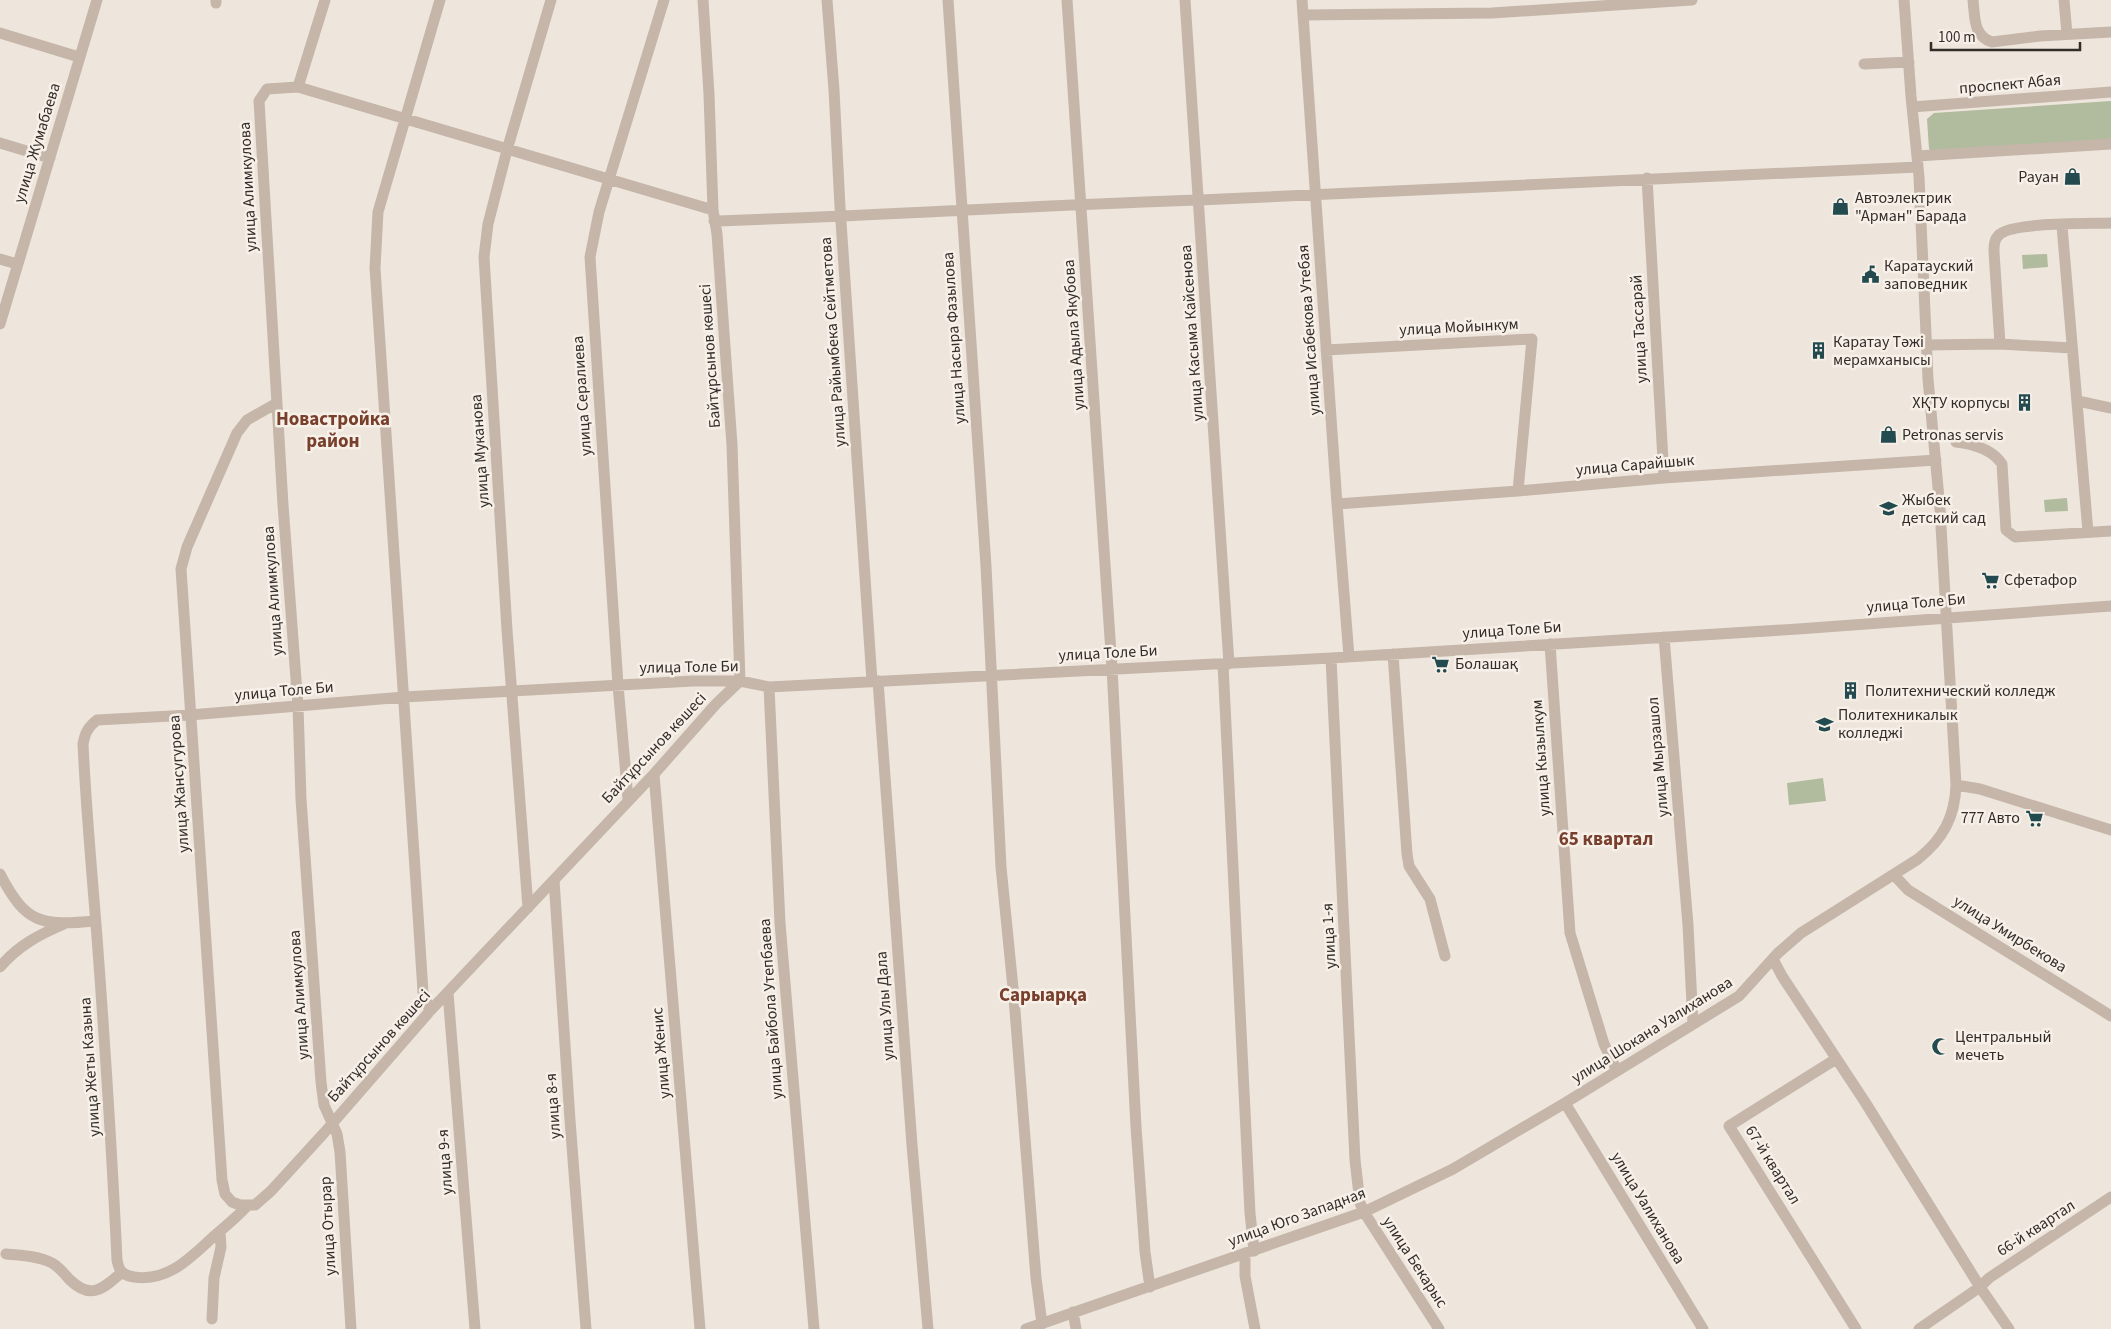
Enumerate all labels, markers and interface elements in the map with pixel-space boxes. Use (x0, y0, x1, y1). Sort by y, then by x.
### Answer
scale bar (1931, 20, 2080, 52)
text: 100 m (1938, 27, 1976, 48)
street label: проспект Абая (1958, 69, 2062, 99)
street label: улица Жумабаева (8, 80, 66, 206)
street label: улица Алимкулова (234, 121, 262, 253)
place label: Рауан (2018, 166, 2059, 188)
shop icon: Рауан (2063, 167, 2083, 187)
place label: Автоэлектрик "Арман" Барада (1855, 187, 1966, 227)
shop icon: Автоэлектрик "Арман" Барада (1831, 197, 1851, 217)
street label: улица Райымбека Сейтметова (815, 236, 851, 448)
street label: улица Касыма Кайсенова (1175, 244, 1209, 422)
street label: улица Исабекова Утебая (1292, 244, 1326, 416)
street label: улица Насыра Фазылова (937, 251, 971, 425)
place label: Каратауский заповедник (1884, 255, 1974, 295)
street label: улица Адыла Якубова (1058, 259, 1090, 411)
public building icon: Каратауский заповедник (1860, 265, 1880, 285)
street label: улица Тассарай (1625, 274, 1653, 384)
street label: Байтұрсынов көшесі (694, 283, 726, 429)
street label: улица Мойынкум (1399, 313, 1519, 341)
place label: Каратау Тәжі мерамханысы (1833, 331, 1931, 371)
street label: улица Сералиева (567, 335, 597, 457)
building icon: Каратау Тәжі мерамханысы (1809, 341, 1829, 361)
place label: ХҚТУ корпусы (1912, 392, 2010, 414)
street label: улица Муканова (465, 393, 495, 509)
building icon: ХҚТУ корпусы (2014, 393, 2034, 413)
district label: Новастройка район (276, 406, 390, 455)
place label: Petronas servis (1902, 424, 2004, 446)
shop icon: Petronas servis (1878, 425, 1898, 445)
street label: улица Сарайшык (1575, 449, 1695, 481)
place label: Жыбек детский сад (1902, 489, 1986, 529)
school or university icon: Жыбек детский сад (1878, 499, 1898, 519)
street label: улица Алимкулова (257, 525, 289, 657)
place label: Сфетафор (2004, 569, 2077, 591)
supermarket icon: Сфетафор (1980, 570, 2000, 590)
street label: улица Толе Би (1866, 588, 1966, 618)
street label: улица Толе Би (1462, 616, 1562, 644)
street label: улица Толе Би (1058, 639, 1158, 667)
place label: Болашақ (1455, 653, 1519, 675)
supermarket icon: Болашақ (1431, 654, 1451, 674)
street label: улица Толе Би (639, 655, 739, 679)
street label: улица Толе Би (234, 676, 334, 706)
place label: Политехнический колледж (1865, 680, 2055, 702)
building icon: Политехнический колледж (1841, 681, 1861, 701)
street label: Байтұрсынов көшесі (597, 688, 711, 808)
street label: улица Мырзашол (1642, 696, 1674, 818)
street label: улица Кызылкум (1526, 699, 1556, 817)
place label: Политехникалык колледжі (1838, 704, 1958, 744)
street label: улица Жансугурова (163, 714, 195, 854)
school or university icon: Политехникалык колледжі (1814, 714, 1834, 734)
place label: 777 Авто (1961, 807, 2020, 829)
supermarket icon: 777 Авто (2024, 808, 2044, 828)
district label: 65 квартал (1559, 826, 1653, 853)
street label: улица Умирбекова (1949, 890, 2071, 978)
street label: улица 1-я (1316, 902, 1342, 970)
street label: улица Байбола Утепбаева (754, 918, 788, 1100)
street label: улица Алимкулова (283, 929, 315, 1061)
street label: улица Улы Дала (870, 951, 900, 1061)
street label: улица Шокана Уалиханова (1567, 971, 1737, 1089)
district label: Сарыарқа (999, 982, 1087, 1009)
street label: Байтұрсынов көшесі (322, 985, 436, 1107)
street label: улица Жеты Казына (74, 996, 106, 1138)
street label: улица Женис (646, 1006, 676, 1100)
place label: Центральный мечеть (1955, 1026, 2052, 1066)
mosque icon: Центральный мечеть (1931, 1036, 1951, 1056)
street label: улица 8-я (540, 1072, 566, 1140)
street label: 67-й квартал (1740, 1121, 1806, 1209)
street label: улица 9-я (432, 1128, 458, 1196)
street label: улица Уалиханова (1606, 1148, 1690, 1268)
street label: улица Отырар (314, 1176, 342, 1276)
street label: улица Юго Западная (1225, 1182, 1369, 1252)
street label: 66-й квартал (1993, 1194, 2079, 1262)
street label: улица Бекарыс (1377, 1212, 1453, 1312)

